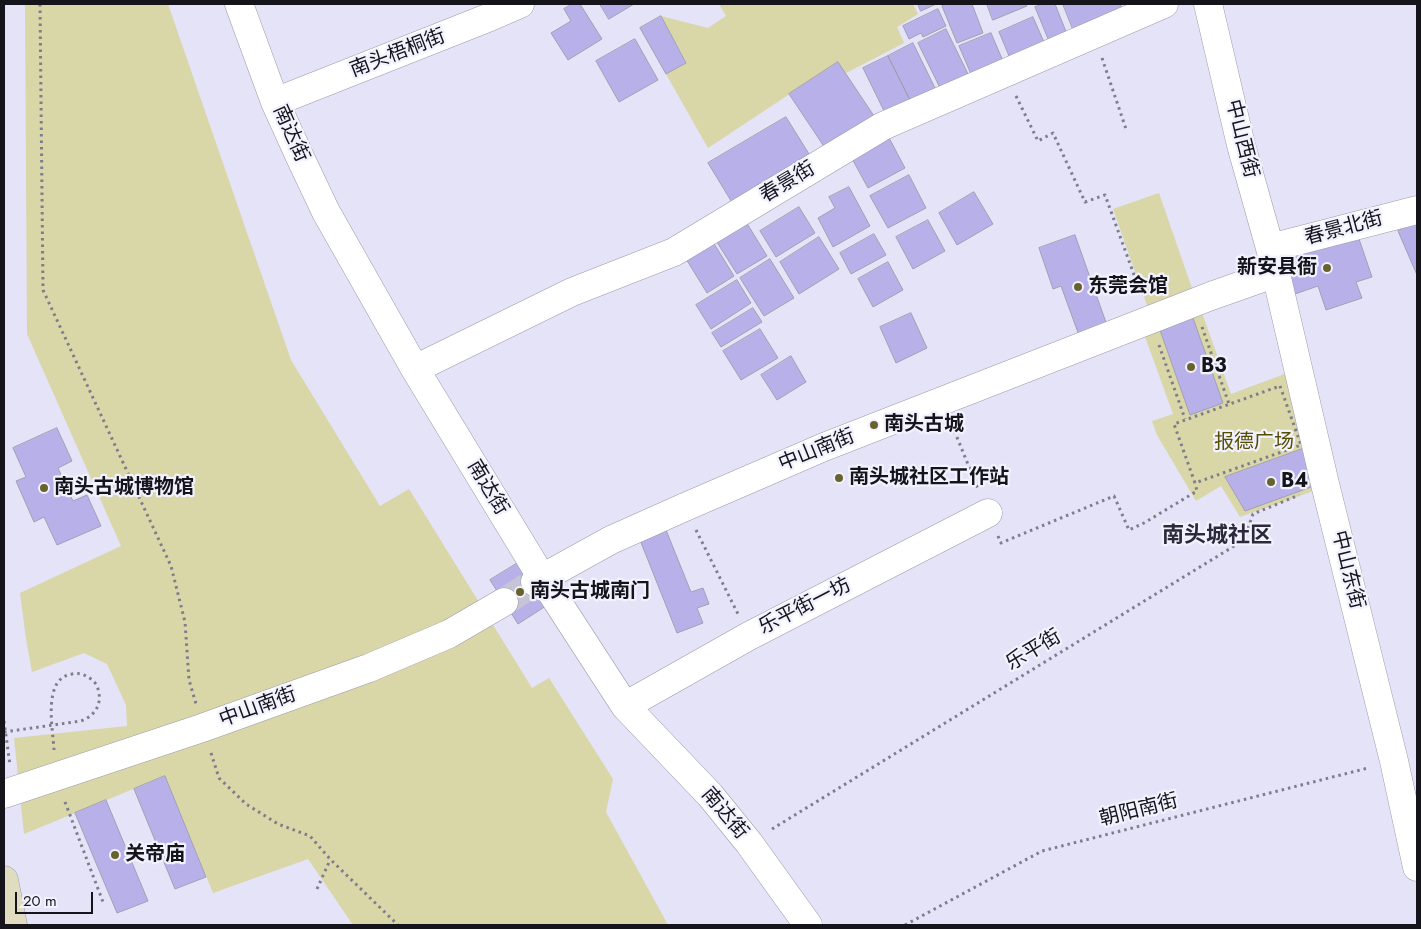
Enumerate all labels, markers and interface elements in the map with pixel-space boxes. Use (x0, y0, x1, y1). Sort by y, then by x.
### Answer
street label: 南头梧桐街 (347, 25, 449, 83)
street label: 中山西街 (1220, 97, 1262, 181)
street label: 南达街 (267, 102, 313, 166)
street label: 春景街 (756, 157, 820, 209)
street label: 春景北街 (1302, 207, 1386, 251)
place label: 新安县衙 (1237, 256, 1317, 280)
marker: 新安县衙 (1321, 262, 1333, 274)
place label: 东莞会馆 (1088, 275, 1168, 299)
marker: 东莞会馆 (1072, 281, 1084, 293)
place label: B3 (1201, 355, 1227, 379)
marker: B3 (1185, 361, 1197, 373)
place label: 南头古城 (884, 413, 964, 437)
marker: 南头古城 (868, 419, 880, 431)
street label: 中山南街 (775, 425, 859, 477)
park label: 报德广场 (1214, 431, 1294, 455)
street label: 南达街 (461, 456, 513, 520)
place label: 南头城社区工作站 (849, 466, 1009, 490)
place label: B4 (1281, 470, 1308, 494)
marker: 南头城社区工作站 (833, 472, 845, 484)
place label: 南头古城博物馆 (54, 476, 194, 500)
marker: B4 (1265, 476, 1277, 488)
marker: 南头古城博物馆 (38, 482, 50, 494)
district label: 南头城社区 (1162, 524, 1272, 550)
street label: 中山东街 (1326, 528, 1368, 612)
street label: 乐平街一坊 (755, 574, 855, 640)
place label: 南头古城南门 (530, 580, 650, 604)
marker: 南头古城南门 (514, 586, 526, 598)
street label: 乐平街 (1002, 625, 1066, 677)
street label: 中山南街 (216, 683, 300, 733)
street label: 南达街 (696, 783, 752, 845)
street label: 朝阳南街 (1097, 790, 1181, 832)
place label: 关帝庙 (125, 843, 185, 867)
marker: 关帝庙 (109, 849, 121, 861)
scale bar (18, 882, 95, 914)
text: 20 m (23, 890, 57, 912)

